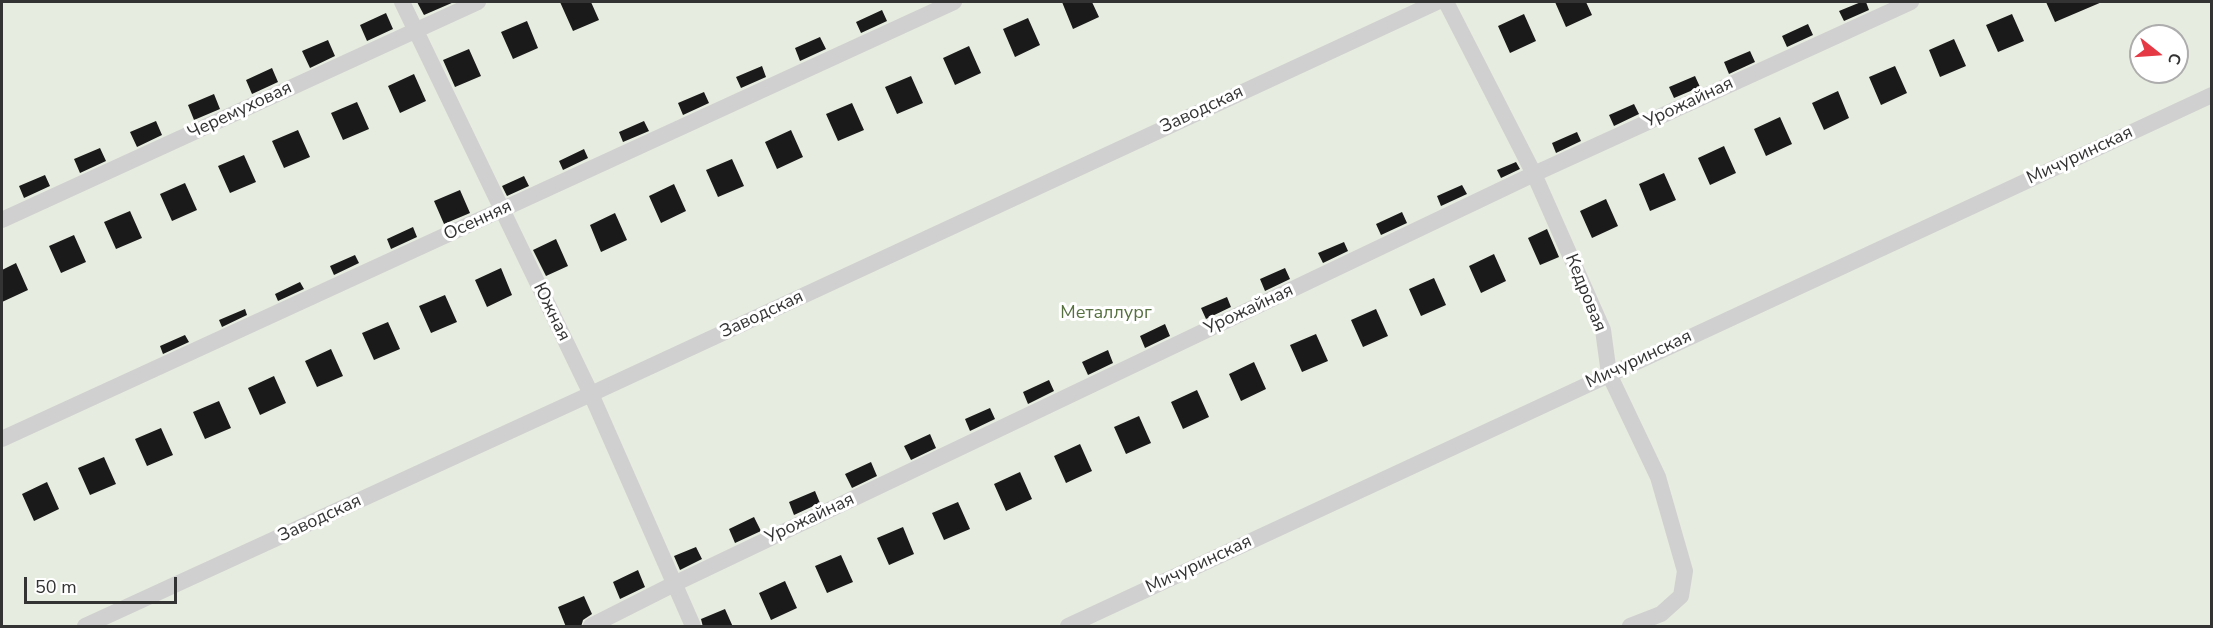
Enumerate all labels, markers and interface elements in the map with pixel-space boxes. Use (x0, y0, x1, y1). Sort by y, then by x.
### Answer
north arrow (2129, 24, 2189, 84)
text: С (2162, 50, 2186, 67)
street label: Урожайная (1641, 73, 1737, 133)
street label: Черемуховая (184, 77, 296, 145)
street label: Заводская (1157, 81, 1247, 139)
street label: Мичуринская (2024, 122, 2136, 190)
street label: Осенняя (441, 196, 515, 246)
street label: Кедровая (1560, 251, 1610, 335)
street label: Южная (528, 279, 574, 345)
street label: Урожайная (1201, 280, 1297, 340)
street label: Заводская (717, 286, 807, 344)
park label: Металлург (1060, 303, 1152, 325)
street label: Мичуринская (1583, 326, 1695, 394)
street label: Урожайная (762, 489, 858, 549)
street label: Заводская (275, 490, 365, 548)
street label: Мичуринская (1143, 531, 1255, 599)
scale bar (27, 565, 180, 603)
text: 50 m (35, 575, 77, 599)

